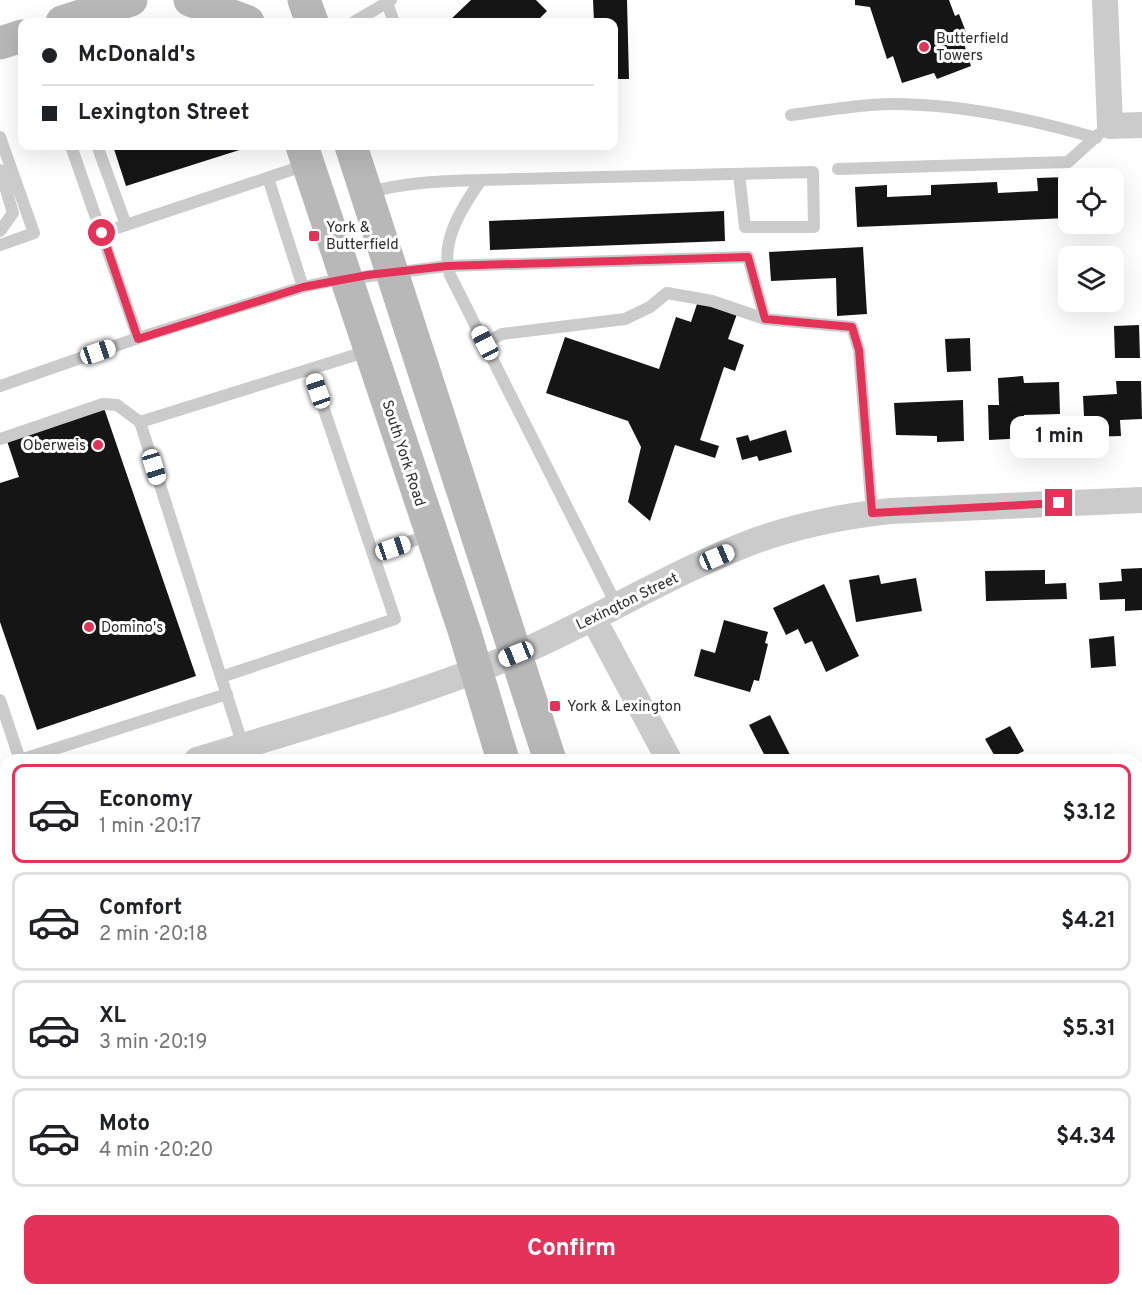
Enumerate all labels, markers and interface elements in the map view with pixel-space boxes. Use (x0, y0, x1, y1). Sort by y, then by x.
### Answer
place label: Butterfield Towers (936, 30, 1009, 66)
marker: Butterfield Towers (917, 40, 931, 54)
text: McDonald's (78, 42, 196, 69)
text: Lexington Street (78, 100, 249, 127)
map controls (1058, 168, 1124, 312)
button: locate (1058, 168, 1124, 234)
route start (88, 219, 115, 246)
place label: York & Butterfield (326, 219, 399, 255)
marker: York & Butterfield (307, 229, 321, 243)
button: layers (1058, 246, 1124, 312)
car (469, 323, 501, 363)
car (78, 338, 118, 366)
car (304, 371, 332, 411)
street label: South York Road (376, 398, 429, 509)
callout: 1 min (1010, 416, 1108, 458)
text: 1 min (1035, 424, 1084, 450)
place label: Oberweis (23, 437, 86, 456)
marker: Oberweis (91, 438, 105, 452)
car (140, 447, 168, 487)
route end (1045, 489, 1072, 516)
car (373, 534, 413, 562)
car (697, 542, 737, 572)
street label: Lexington Street (573, 569, 682, 635)
place label: Domino's (101, 619, 163, 638)
marker: Domino's (82, 620, 96, 634)
car (496, 639, 536, 669)
place label: York & Lexington (567, 698, 681, 717)
marker: York & Lexington (548, 699, 562, 713)
icon: car (27, 787, 81, 841)
text: Economy (99, 787, 193, 814)
text: $3.12 (1062, 800, 1116, 827)
text: 1 min · 20:17 (99, 814, 201, 840)
icon: car (27, 895, 81, 949)
text: Comfort (99, 895, 182, 922)
text: $4.21 (1061, 908, 1116, 935)
text: 2 min · 20:18 (99, 922, 208, 948)
icon: car (27, 1003, 81, 1057)
text: XL (99, 1003, 126, 1030)
text: $5.31 (1062, 1016, 1116, 1043)
text: 3 min · 20:19 (99, 1030, 207, 1056)
icon: car (27, 1111, 81, 1165)
text: Moto (99, 1111, 150, 1138)
text: $4.34 (1056, 1124, 1116, 1151)
text: 4 min · 20:20 (99, 1138, 213, 1164)
button: Confirm (24, 1215, 1119, 1284)

